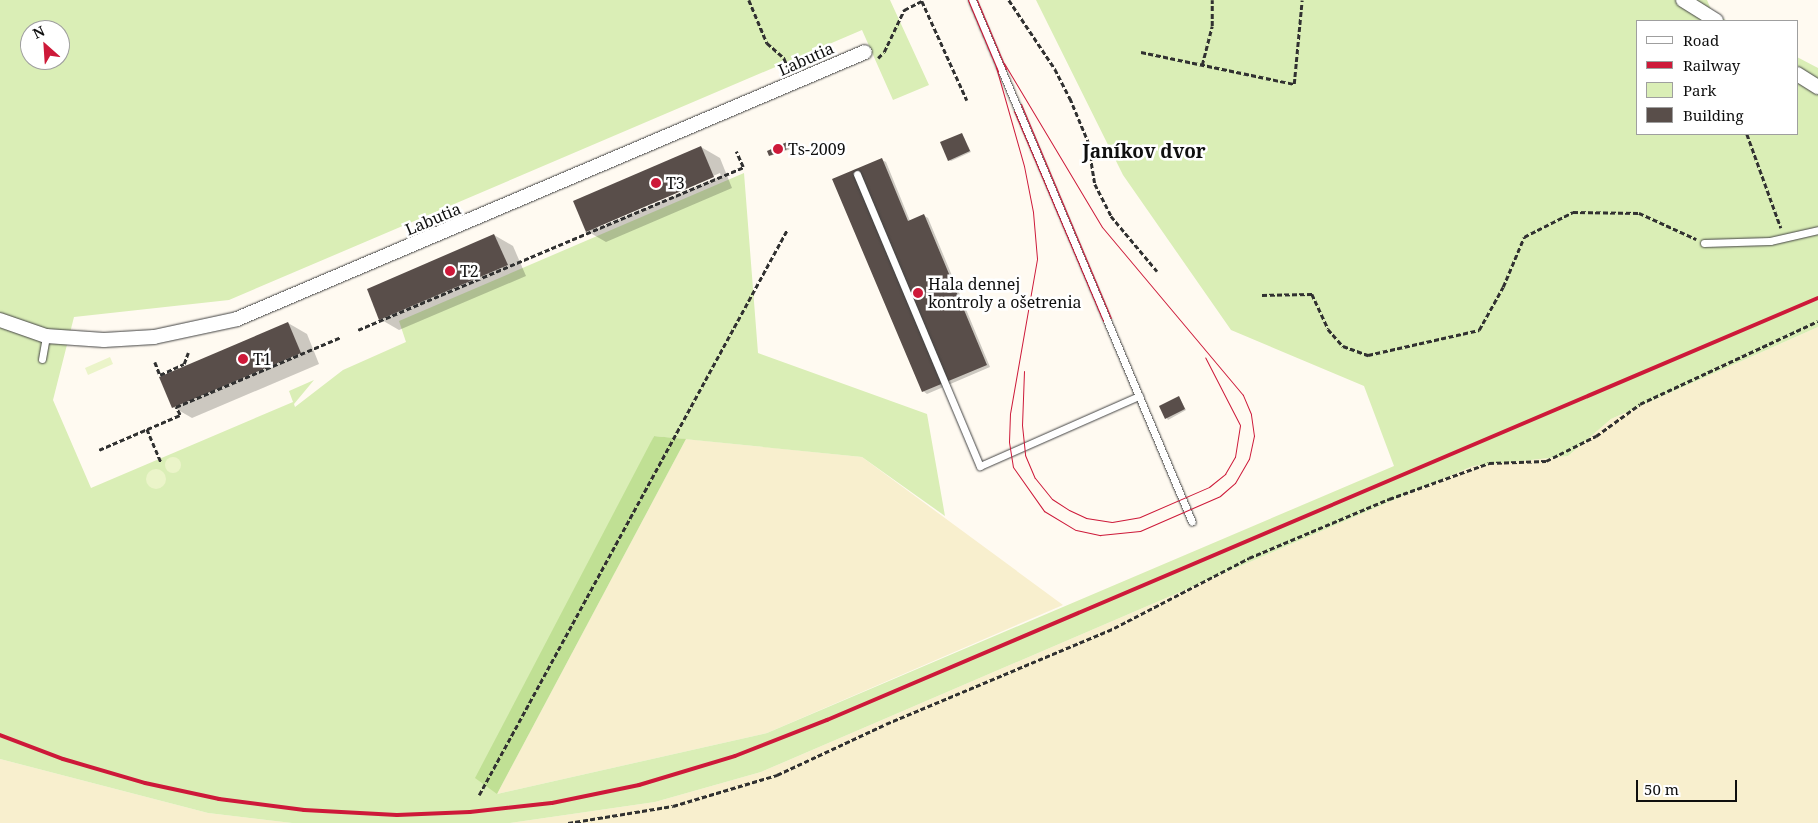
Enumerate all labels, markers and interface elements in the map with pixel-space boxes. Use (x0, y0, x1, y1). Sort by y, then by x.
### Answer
north arrow (20, 20, 70, 70)
legend (1636, 20, 1798, 135)
text: N (30, 21, 48, 43)
text: Road (1683, 30, 1719, 50)
street label: Labutia (775, 38, 837, 80)
text: Railway (1683, 55, 1740, 75)
text: Park (1683, 80, 1716, 100)
text: Building (1683, 105, 1744, 125)
place label: Ts-2009 (788, 139, 846, 159)
district label: Janíkov dvor (1082, 141, 1206, 163)
marker: Ts-2009 (772, 143, 784, 155)
place label: T3 (666, 173, 685, 193)
marker: T3 (650, 177, 662, 189)
street label: Labutia (402, 199, 464, 239)
place label: T2 (460, 261, 479, 281)
marker: T2 (444, 265, 456, 277)
place label: Hala dennej kontroly a ošetrenia (928, 274, 1082, 312)
marker: Hala dennej kontroly a ošetrenia (912, 287, 924, 299)
place label: T1 (253, 349, 272, 369)
marker: T1 (237, 353, 249, 365)
scale bar (1638, 770, 1739, 802)
text: 50 m (1644, 779, 1679, 799)

